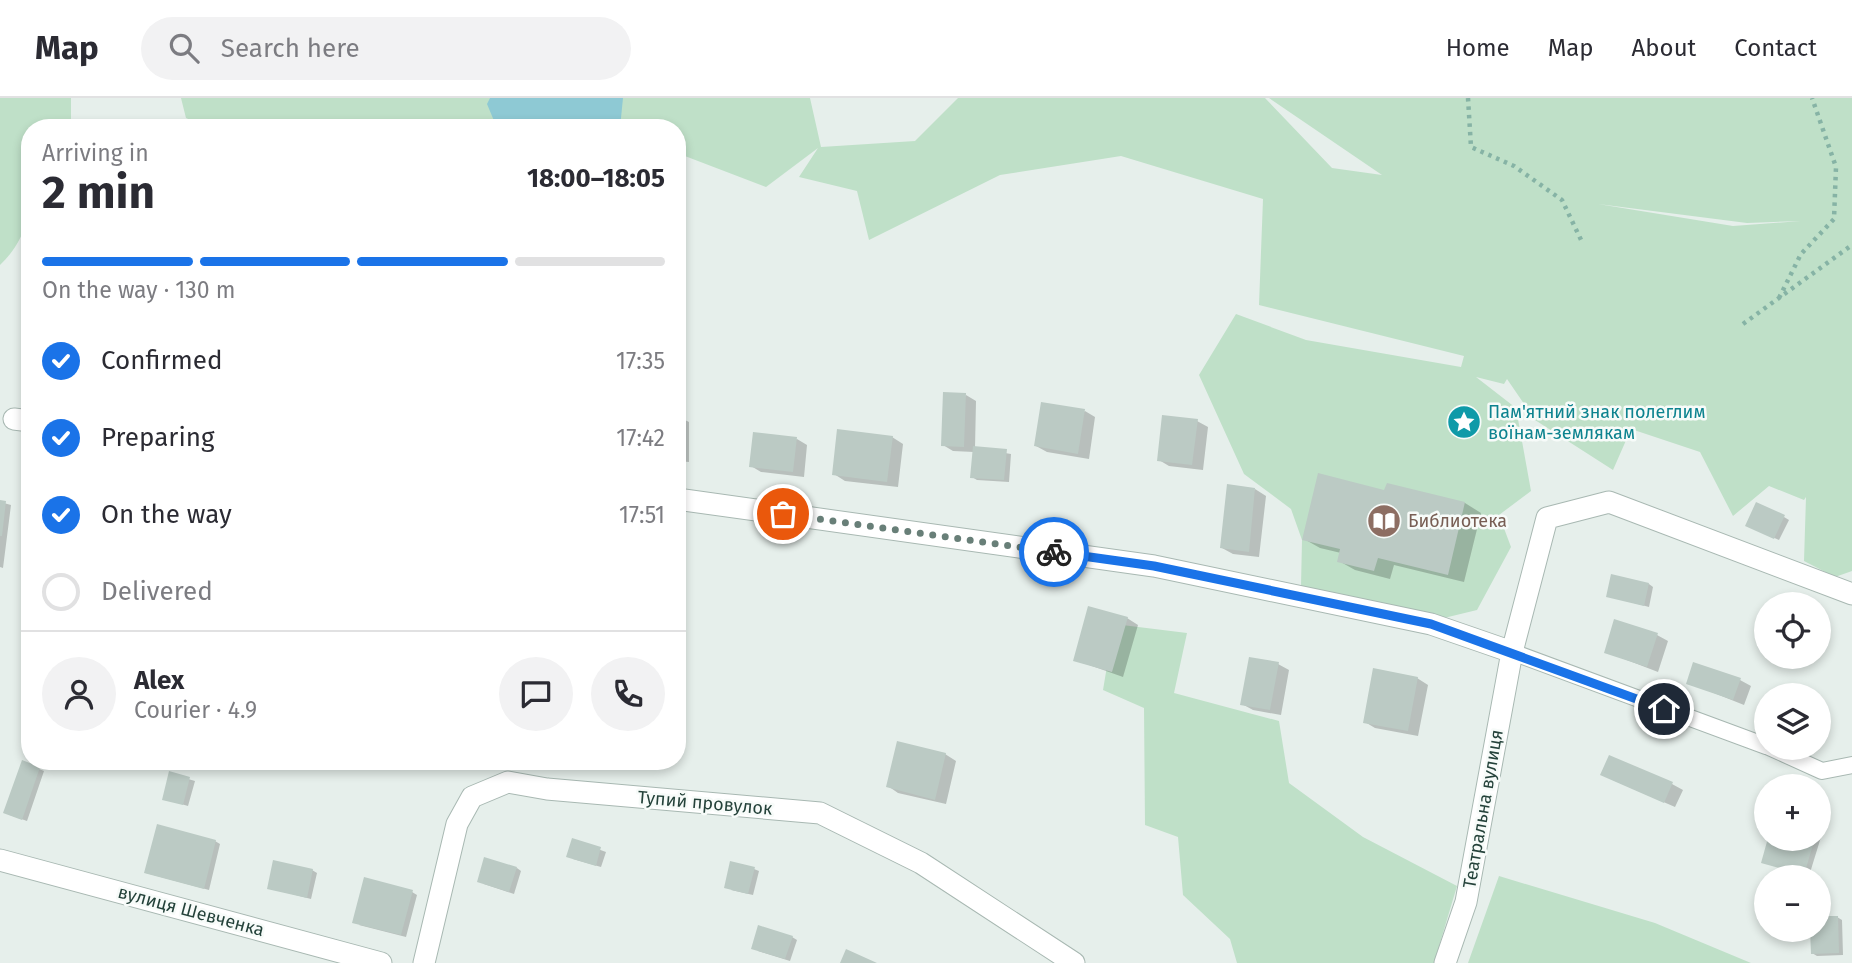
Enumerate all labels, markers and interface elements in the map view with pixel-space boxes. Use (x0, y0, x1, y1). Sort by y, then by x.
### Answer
search box (141, 17, 631, 80)
text: Map (35, 28, 99, 68)
icon: search (165, 29, 203, 67)
text: Search here (221, 33, 360, 64)
text: Home (1446, 34, 1510, 62)
text: Map (1548, 34, 1594, 62)
text: About (1632, 34, 1696, 62)
text: Contact (1734, 34, 1817, 62)
text: Arriving in (42, 139, 149, 167)
text: 18:00–18:05 (527, 163, 665, 194)
text: 2 min (42, 165, 155, 220)
text: On the way · 130 m (42, 276, 235, 304)
icon: check (42, 342, 80, 380)
text: Confirmed (101, 345, 222, 376)
text: 17:35 (616, 347, 665, 375)
place label: Пам'ятний знак полеглим воїнам-землякам (1488, 401, 1705, 444)
place icon: Пам'ятний знак полеглим воїнам-землякам (1445, 403, 1483, 441)
icon: check (42, 419, 80, 457)
text: Preparing (101, 422, 214, 453)
text: 17:42 (616, 424, 665, 452)
pin (753, 484, 813, 544)
icon: bag (764, 495, 802, 533)
icon: check (42, 496, 80, 534)
text: On the way (101, 499, 232, 530)
text: 17:51 (619, 501, 665, 529)
library icon: Библиотека (1365, 502, 1403, 540)
place label: Библиотека (1408, 510, 1507, 532)
courier (1019, 517, 1089, 587)
icon: bike (1035, 533, 1073, 571)
text: Delivered (101, 576, 213, 607)
map controls (1754, 592, 1831, 942)
button: locate (1754, 592, 1831, 669)
button: person (42, 657, 116, 731)
button: chat (499, 657, 573, 731)
button: phone (591, 657, 665, 731)
text: Alex (134, 665, 184, 696)
pin (1634, 679, 1694, 739)
button: layers (1754, 683, 1831, 760)
icon: home (1645, 690, 1683, 728)
text: Courier · 4.9 (134, 696, 257, 724)
street label: Театральна вулиця (1458, 728, 1508, 890)
button: + (1754, 774, 1831, 851)
street label: Тупий провулок (637, 786, 774, 820)
button: − (1754, 865, 1831, 942)
street label: вулиця Шевченка (115, 881, 267, 941)

